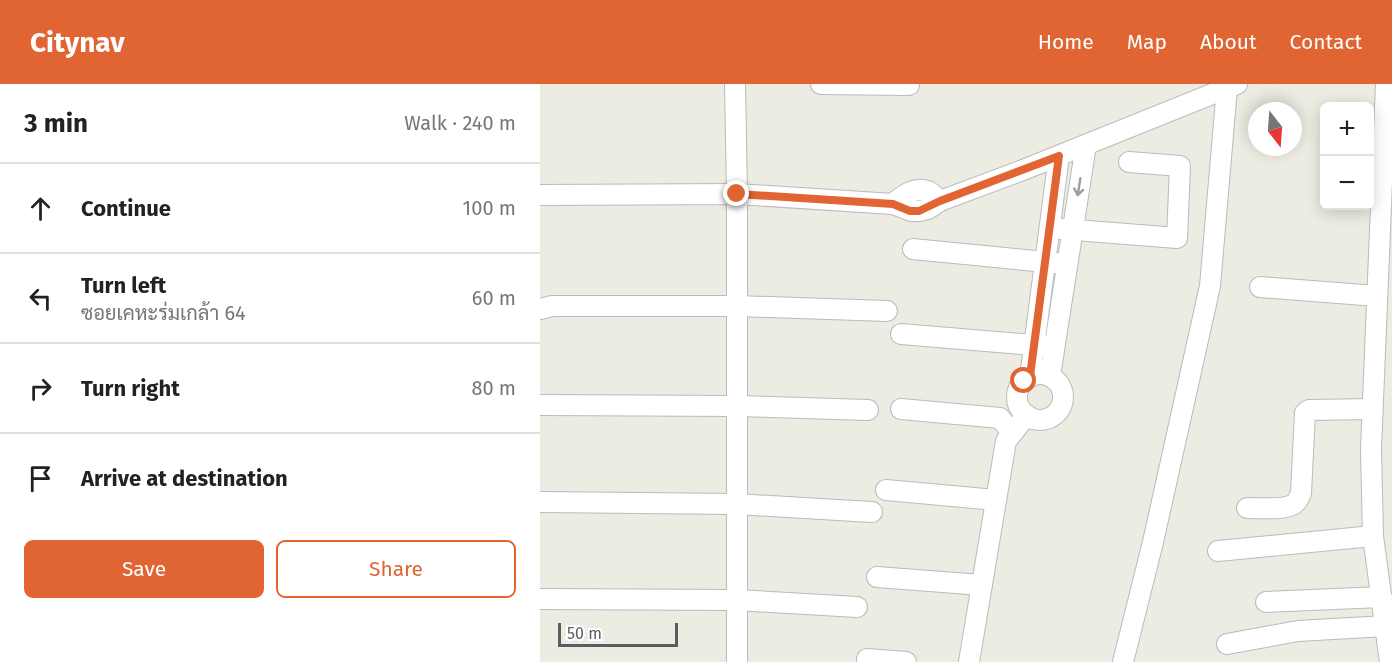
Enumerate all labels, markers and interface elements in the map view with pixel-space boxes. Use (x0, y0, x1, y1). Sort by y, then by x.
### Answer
text: Citynav (30, 26, 125, 59)
text: Home (1038, 29, 1094, 55)
text: Map (1127, 29, 1167, 55)
text: About (1200, 29, 1257, 55)
text: Contact (1290, 29, 1362, 55)
north arrow (1248, 102, 1302, 156)
map controls (1320, 102, 1374, 210)
button: + (1320, 102, 1374, 156)
text: 3 min (24, 108, 88, 139)
text: Walk · 240 m (404, 111, 516, 135)
button: − (1320, 156, 1374, 210)
one-way arrow (1074, 177, 1085, 197)
route end (723, 180, 749, 206)
icon: ahead (24, 192, 57, 225)
text: Continue (81, 195, 171, 222)
text: 100 m (463, 196, 516, 220)
text: Turn left (81, 272, 166, 299)
icon: left (24, 282, 57, 315)
text: 60 m (472, 286, 516, 310)
text: ซอยเคหะร่มเกล้า 64 (81, 301, 246, 325)
route start (1010, 367, 1036, 393)
icon: right (24, 372, 57, 405)
text: Turn right (81, 375, 180, 402)
text: 80 m (471, 376, 516, 400)
icon: arrive (24, 462, 57, 495)
text: Arrive at destination (81, 465, 288, 492)
button: Save (24, 540, 264, 598)
button: Share (276, 540, 516, 598)
scale bar (558, 620, 678, 648)
text: 50 m (567, 624, 602, 643)

